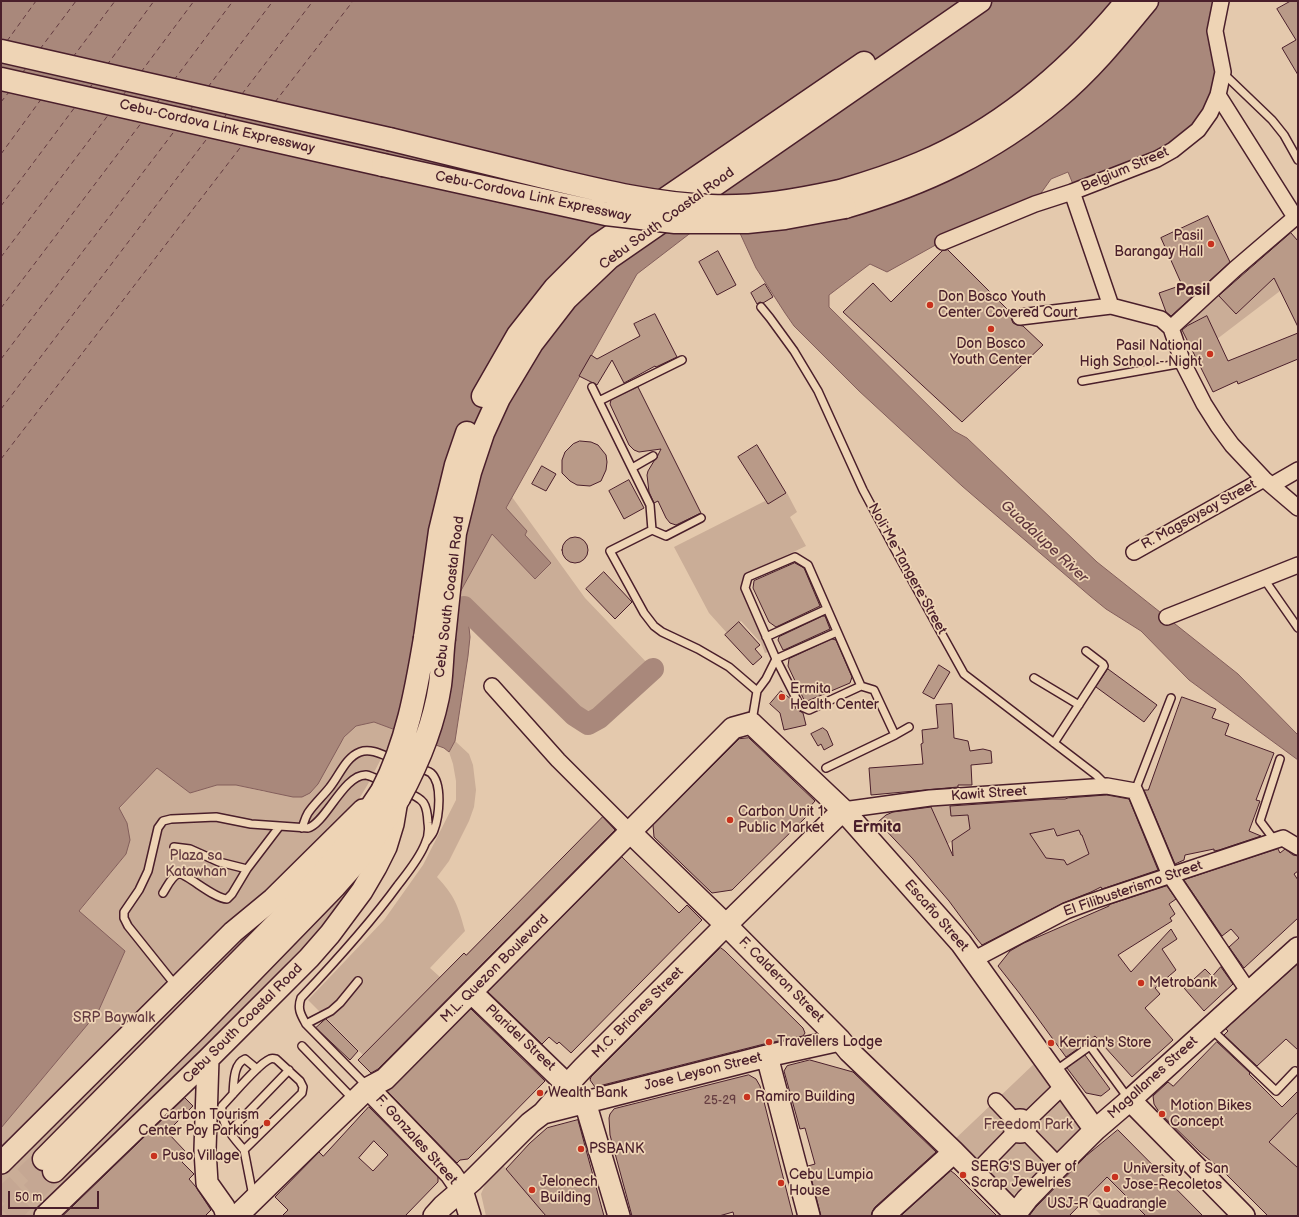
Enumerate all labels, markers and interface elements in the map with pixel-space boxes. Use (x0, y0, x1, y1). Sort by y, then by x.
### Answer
street label: Cebu-Cordova Link Expressway (118, 96, 316, 158)
street label: Belgium Street (1079, 144, 1171, 196)
street label: Cebu South Coastal Road (596, 164, 738, 274)
street label: Cebu-Cordova Link Expressway (433, 168, 633, 226)
place label: Pasil Barangay Hall (1114, 228, 1203, 260)
marker: Pasil Barangay Hall (1206, 239, 1216, 249)
district label: Pasil (1176, 281, 1210, 301)
place label: Don Bosco Youth Center Covered Court (938, 289, 1078, 322)
marker: Don Bosco Youth Center Covered Court (925, 300, 935, 310)
marker: Don Bosco Youth Center (986, 324, 996, 334)
place label: Don Bosco Youth Center (950, 336, 1032, 368)
place label: Pasil National High School - Night (1080, 338, 1202, 370)
marker: Pasil National High School - Night (1205, 349, 1215, 359)
street label: R. Magsaysay Street (1139, 476, 1259, 554)
water label: Guadalupe River (997, 497, 1091, 587)
street label: Noli Me Tangere Street (864, 501, 950, 637)
street label: Cebu South Coastal Road (432, 515, 468, 679)
place label: Ermita Health Center (790, 681, 879, 714)
marker: Ermita Health Center (777, 692, 787, 702)
street label: Kawit Street (951, 783, 1027, 805)
place label: Carbon Unit 1 Public Market (738, 804, 824, 836)
marker: Carbon Unit 1 Public Market (725, 815, 735, 825)
district label: Ermita (853, 818, 901, 838)
park label: Plaza sa Katawhan (165, 848, 227, 880)
street label: El Filibusterismo Street (1061, 857, 1205, 921)
street label: Escaño Street (900, 877, 972, 955)
street label: M.L. Quezon Boulevard (437, 911, 553, 1027)
street label: F. Calderon Street (735, 934, 827, 1026)
street label: Cebu South Coastal Road (180, 961, 306, 1087)
street label: M.C. Briones Street (589, 964, 687, 1062)
place label: Metrobank (1149, 975, 1217, 991)
marker: Metrobank (1136, 978, 1146, 988)
street label: Plaridel Street (481, 1001, 559, 1075)
park label: SRP Baywalk (73, 1010, 155, 1026)
street label: Magallanes Street (1104, 1033, 1202, 1123)
place label: Travellers Lodge (777, 1034, 883, 1050)
place label: Kerrian's Store (1059, 1035, 1151, 1051)
marker: Travellers Lodge (764, 1037, 774, 1047)
marker: Kerrian's Store (1046, 1038, 1056, 1048)
street label: Jose Leyson Street (642, 1049, 764, 1095)
place label: Wealth Bank (548, 1085, 627, 1101)
marker: Wealth Bank (535, 1088, 545, 1098)
place label: Ramiro Building (755, 1089, 855, 1105)
street label: F. Gonzales Street (371, 1092, 461, 1188)
marker: Ramiro Building (742, 1092, 752, 1102)
house number: 25-29 (704, 1094, 736, 1108)
place label: Motion Bikes Concept (1170, 1098, 1252, 1130)
place label: Carbon Tourism Center Pay Parking (138, 1107, 259, 1140)
marker: Motion Bikes Concept (1157, 1109, 1167, 1119)
park label: Freedom Park (983, 1117, 1073, 1133)
marker: Carbon Tourism Center Pay Parking (262, 1118, 272, 1128)
place label: PSBANK (589, 1141, 644, 1157)
marker: PSBANK (576, 1144, 586, 1154)
place label: Puso Village (162, 1148, 240, 1164)
marker: Puso Village (149, 1151, 159, 1161)
place label: SERG'S Buyer of Scrap Jewelries (971, 1159, 1077, 1192)
place label: University of San Jose-Recoletos (1123, 1161, 1229, 1194)
place label: Cebu Lumpia House (789, 1167, 873, 1200)
marker: SERG'S Buyer of Scrap Jewelries (958, 1170, 968, 1180)
marker: University of San Jose-Recoletos (1110, 1172, 1120, 1182)
place label: Jelonech Building (540, 1174, 598, 1206)
marker: Cebu Lumpia House (776, 1178, 786, 1188)
scale bar (10, 1183, 101, 1209)
marker: USJ-R Quadrangle (1102, 1184, 1112, 1194)
marker: Jelonech Building (527, 1185, 537, 1195)
text: 50 m (15, 1190, 42, 1205)
place label: USJ-R Quadrangle (1047, 1196, 1167, 1212)

